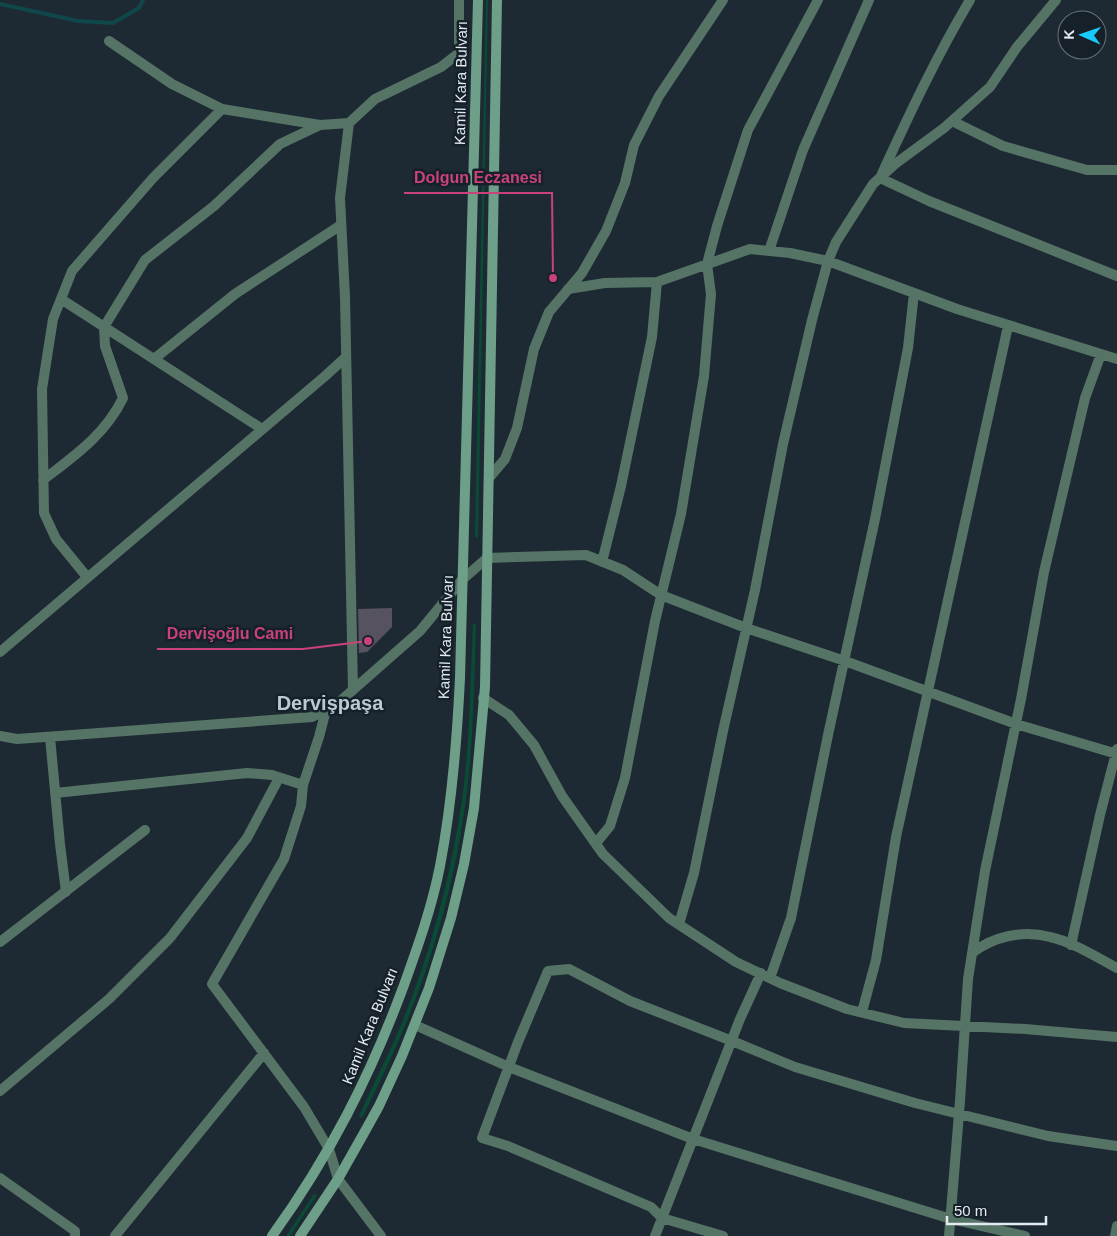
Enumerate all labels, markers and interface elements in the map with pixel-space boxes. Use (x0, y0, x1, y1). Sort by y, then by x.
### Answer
north arrow (1057, 10, 1107, 60)
street label: Kamil Kara Bulvarı (451, 21, 470, 145)
text: K (1061, 29, 1077, 40)
callout: Dolgun Eczanesi (404, 162, 552, 193)
text: Dolgun Eczanesi (414, 169, 542, 186)
street label: Kamil Kara Bulvarı (435, 575, 456, 699)
callout: Dervişoğlu Cami (157, 618, 303, 649)
text: Dervişoğlu Cami (167, 625, 293, 642)
district label: Dervişpaşa (277, 692, 384, 714)
street label: Kamil Kara Bulvarı (338, 965, 401, 1087)
scale bar (947, 1194, 1046, 1226)
text: 50 m (954, 1202, 987, 1219)

